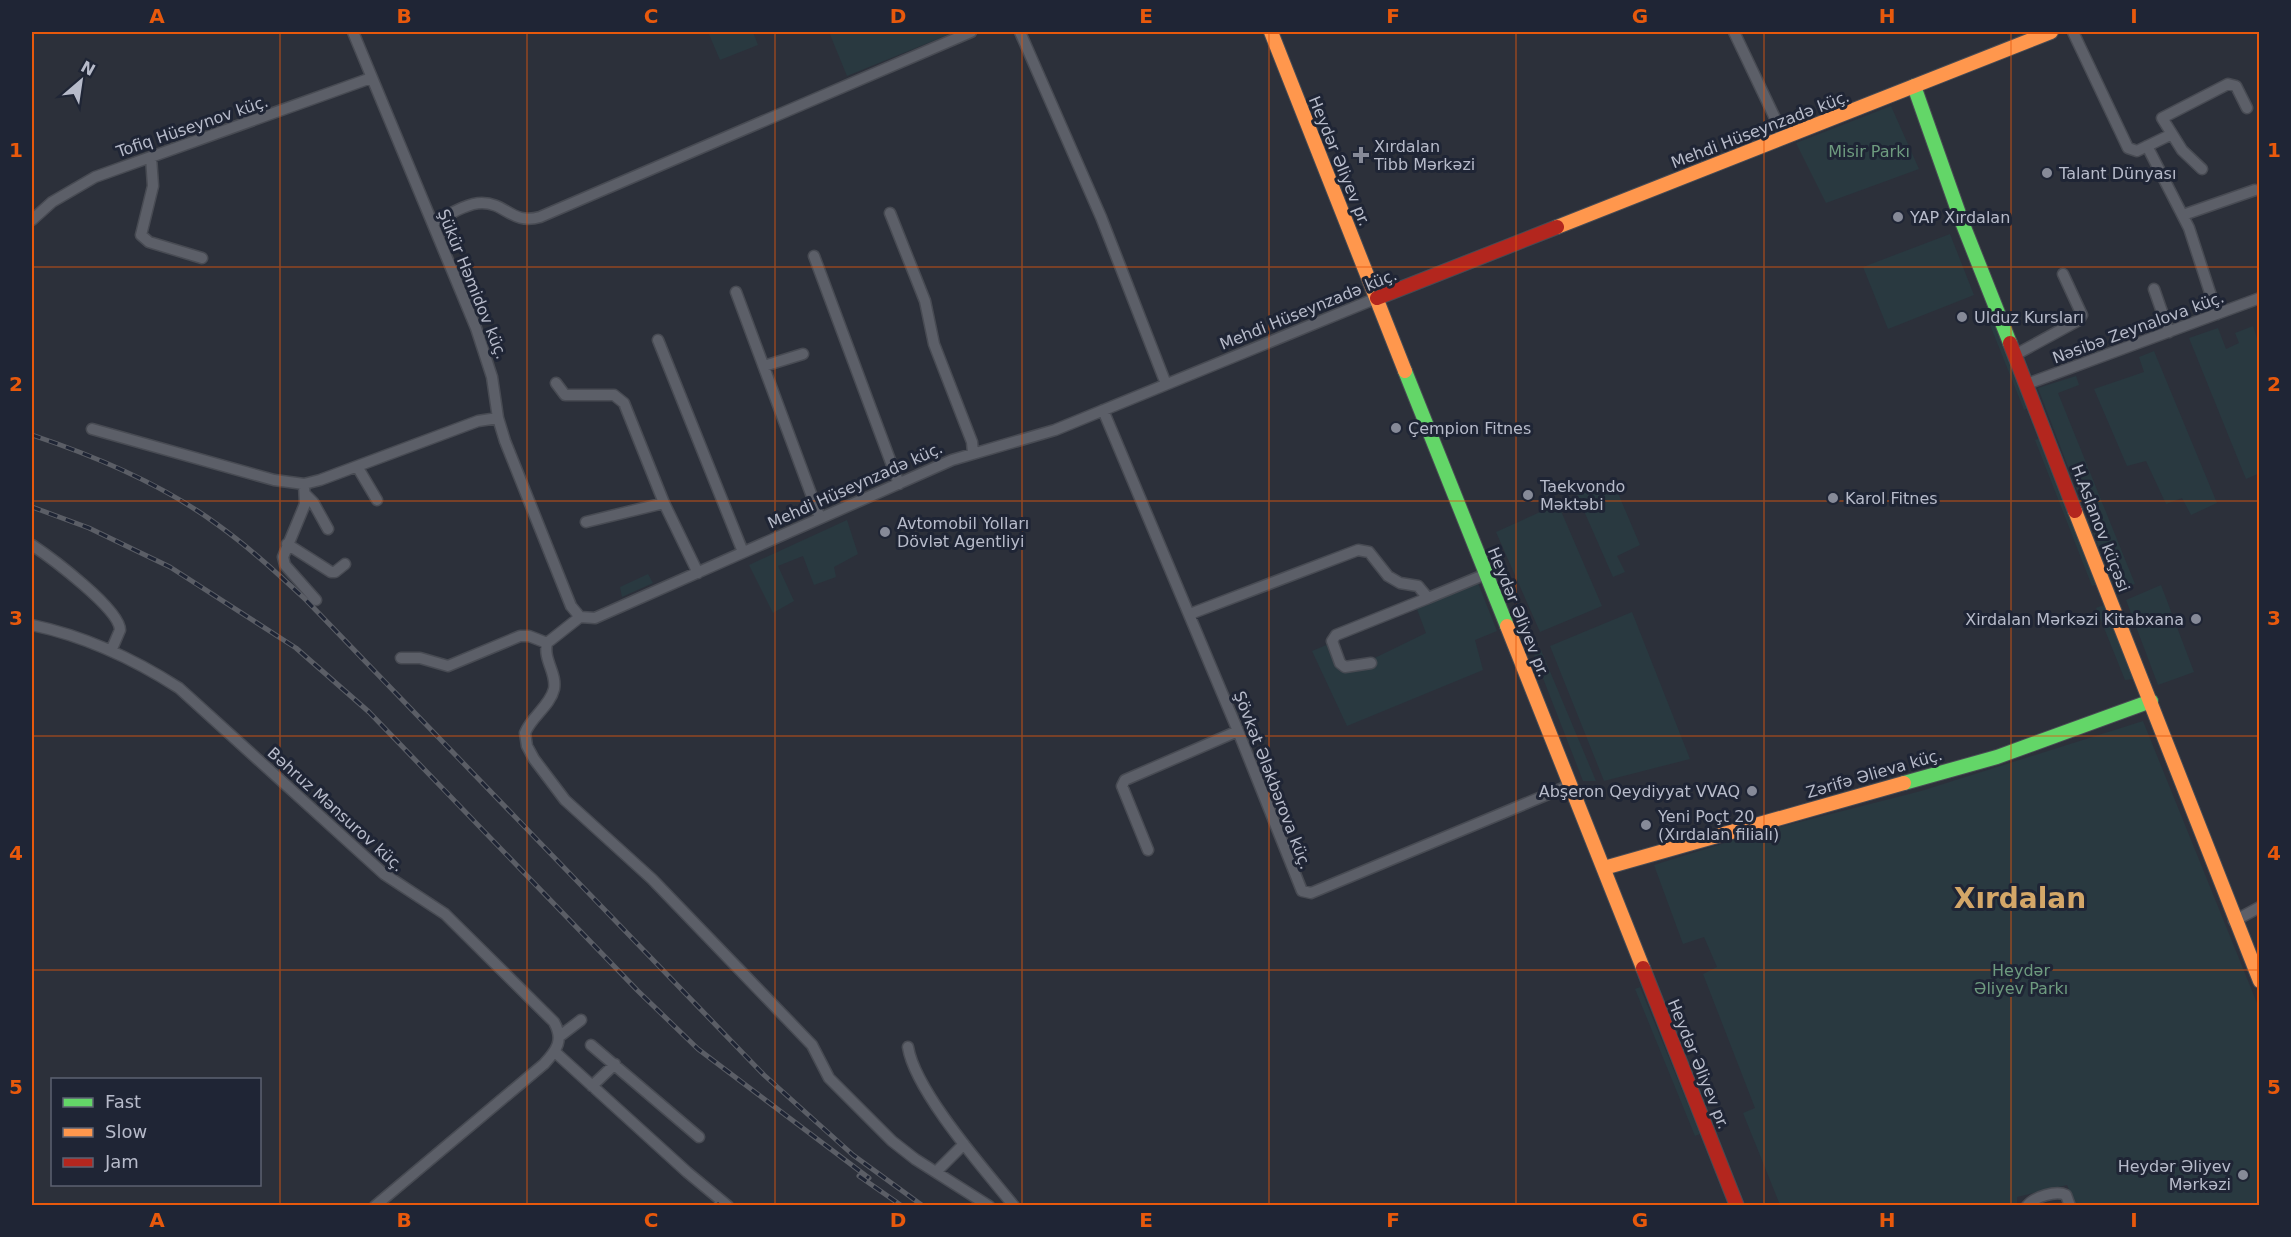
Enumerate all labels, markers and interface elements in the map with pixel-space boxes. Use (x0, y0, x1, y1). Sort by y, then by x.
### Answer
text: A (149, 4, 165, 28)
text: B (396, 4, 412, 28)
text: C (644, 4, 658, 28)
text: D (890, 4, 906, 28)
text: E (1139, 4, 1153, 28)
text: F (1386, 4, 1400, 28)
text: G (1632, 4, 1648, 28)
text: H (1879, 4, 1895, 28)
text: I (2130, 4, 2138, 28)
north arrow (51, 51, 111, 111)
text: N (78, 57, 98, 80)
street label: Mehdi Hüseynzadə küç. (1668, 87, 1852, 172)
street label: Tofiq Hüseynov küç. (113, 92, 271, 162)
street label: Heydər Əliyev pr. (1305, 93, 1374, 229)
place label: Xırdalan Tibb Mərkəzi (1373, 137, 1475, 174)
text: 1 (9, 138, 23, 162)
text: 1 (2267, 138, 2281, 162)
park label: Misir Parkı (1828, 142, 1910, 161)
marker: Xırdalan Tibb Mərkəzi (1352, 146, 1370, 164)
place label: Talant Dünyası (2058, 164, 2176, 183)
marker: Talant Dünyası (2040, 166, 2054, 180)
street label: Şükür Həmidov küç. (434, 206, 511, 362)
place label: YAP Xırdalan (1909, 208, 2010, 227)
marker: YAP Xırdalan (1891, 210, 1905, 224)
street label: Mehdi Hüseynzadə küç. (1217, 265, 1400, 354)
street label: Nəsibə Zeynalova küç. (2050, 288, 2227, 367)
place label: Ulduz Kursları (1974, 308, 2084, 327)
marker: Ulduz Kursları (1955, 310, 1969, 324)
text: 2 (9, 372, 23, 396)
text: 2 (2267, 372, 2281, 396)
place label: Çempion Fitnes (1408, 419, 1531, 438)
marker: Çempion Fitnes (1389, 421, 1403, 435)
street label: Mehdi Hüseynzadə küç. (765, 438, 946, 533)
street label: H.Aslanov küçəsi (2067, 462, 2134, 595)
place label: Taekvondo Məktəbi (1539, 477, 1625, 514)
marker: Taekvondo Məktəbi (1521, 488, 1535, 502)
place label: Karol Fitnes (1845, 489, 1938, 508)
marker: Karol Fitnes (1826, 491, 1840, 505)
place label: Avtomobil Yolları Dövlət Agentliyi (897, 514, 1029, 551)
marker: Avtomobil Yolları Dövlət Agentliyi (878, 525, 892, 539)
street label: Heydər Əliyev pr. (1484, 544, 1553, 680)
text: 3 (9, 606, 23, 630)
text: 3 (2267, 606, 2281, 630)
place label: Xirdalan Mərkəzi Kitabxana (1965, 610, 2184, 629)
marker: Xirdalan Mərkəzi Kitabxana (2189, 612, 2203, 626)
street label: Şövkət Ələkbərova küç. (1230, 688, 1315, 872)
street label: Bəhruz Mənsurov küç. (264, 743, 408, 876)
street label: Zərifə Əlieva küç. (1804, 745, 1944, 802)
place label: Abşeron Qeydiyyat VVAQ (1539, 782, 1740, 801)
marker: Abşeron Qeydiyyat VVAQ (1745, 784, 1759, 798)
place label: Yeni Poçt 20 (Xırdalan filialı) (1657, 807, 1779, 844)
marker: Yeni Poçt 20 (Xırdalan filialı) (1639, 818, 1653, 832)
text: 4 (9, 841, 23, 865)
text: 4 (2267, 841, 2281, 865)
district label: Xırdalan (1954, 882, 2086, 915)
park label: Heydər Əliyev Parkı (1974, 961, 2068, 998)
street label: Heydər Əliyev pr. (1664, 996, 1733, 1132)
text: 5 (9, 1075, 23, 1099)
text: 5 (2267, 1075, 2281, 1099)
legend (51, 1078, 261, 1186)
text: Fast (105, 1091, 141, 1112)
text: Slow (105, 1121, 147, 1142)
text: Jam (104, 1151, 139, 1172)
place label: Heydər Əliyev Mərkəzi (2118, 1157, 2231, 1194)
marker: Heydər Əliyev Mərkəzi (2236, 1168, 2250, 1182)
text: A (149, 1208, 165, 1232)
text: B (396, 1208, 412, 1232)
text: C (644, 1208, 658, 1232)
text: D (890, 1208, 906, 1232)
text: E (1139, 1208, 1153, 1232)
text: F (1386, 1208, 1400, 1232)
text: G (1632, 1208, 1648, 1232)
text: H (1879, 1208, 1895, 1232)
text: I (2130, 1208, 2138, 1232)

